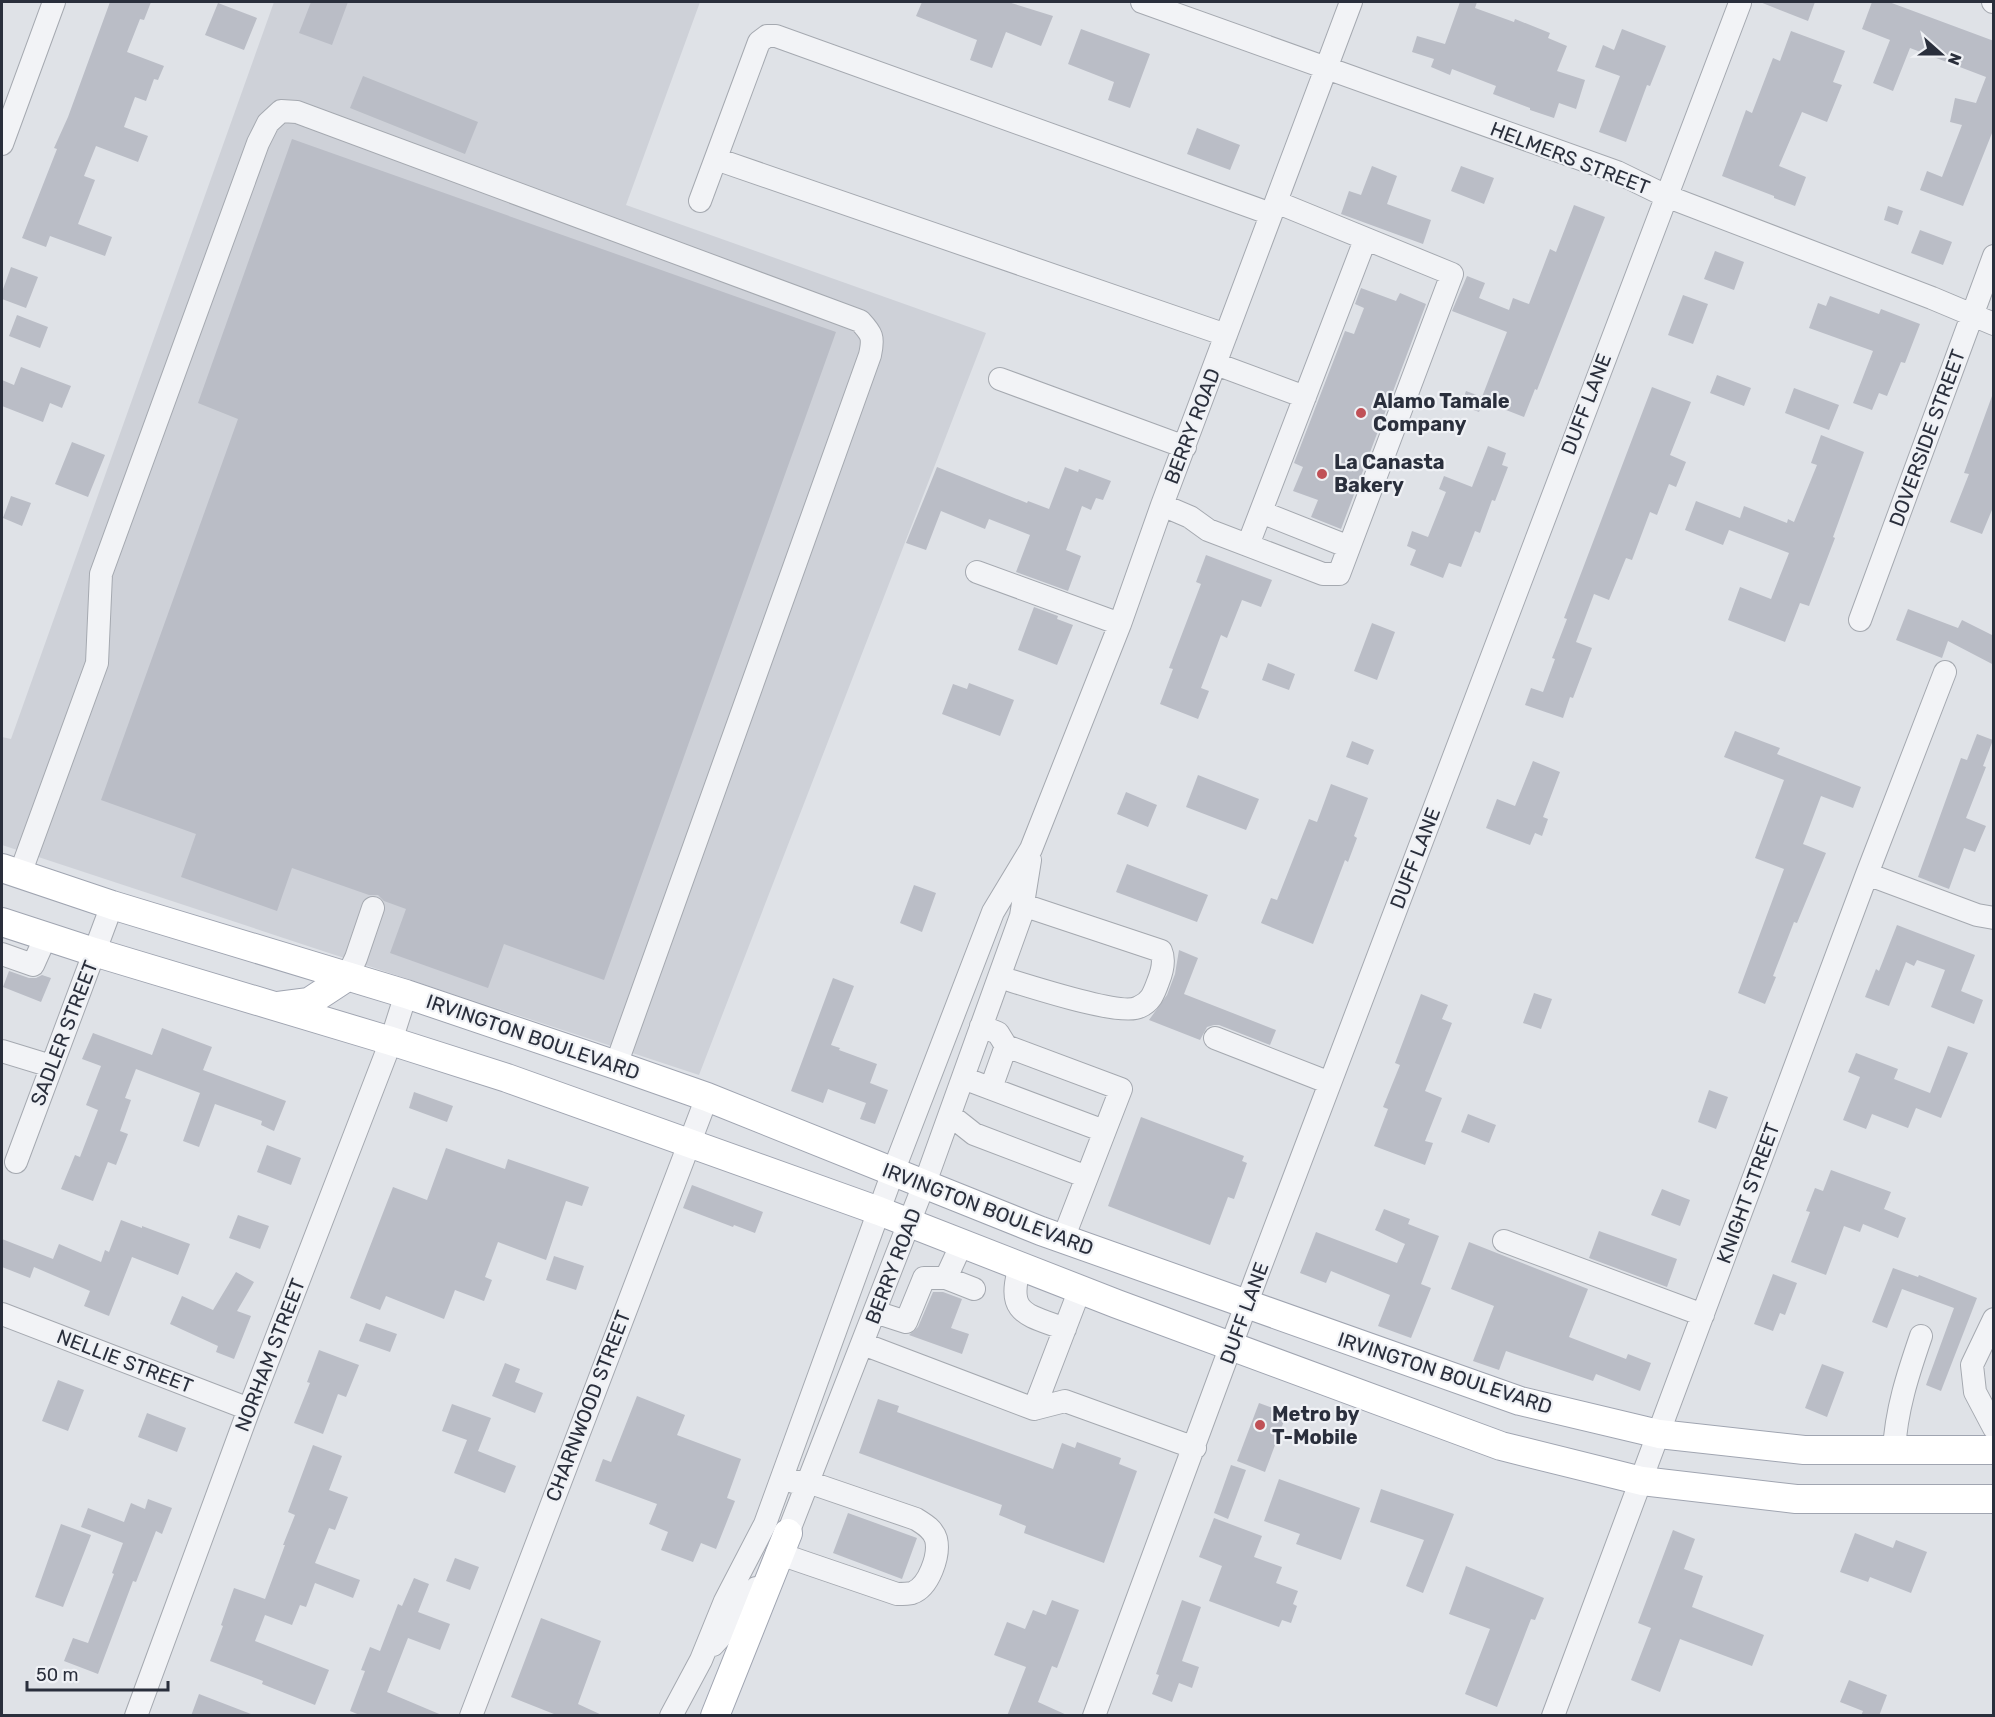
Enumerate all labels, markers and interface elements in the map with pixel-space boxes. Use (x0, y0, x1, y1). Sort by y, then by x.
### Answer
north arrow (1911, 24, 1971, 84)
text: N (1944, 50, 1965, 68)
street label: HELMERS STREET (1487, 117, 1654, 200)
street label: DOVERSIDE STREET (1884, 346, 1970, 530)
street label: DUFF LANE (1556, 350, 1616, 458)
street label: BERRY ROAD (1159, 365, 1225, 487)
place label: Alamo Tamale Company (1373, 389, 1510, 436)
marker: Alamo Tamale Company (1354, 406, 1368, 420)
place label: La Canasta Bakery (1334, 450, 1445, 497)
marker: La Canasta Bakery (1315, 467, 1329, 481)
street label: DUFF LANE (1385, 804, 1445, 912)
street label: SADLER STREET (25, 957, 103, 1109)
street label: IRVINGTON BOULEVARD (423, 989, 643, 1085)
street label: KNIGHT STREET (1711, 1119, 1785, 1267)
street label: IRVINGTON BOULEVARD (879, 1158, 1097, 1260)
street label: BERRY ROAD (860, 1205, 926, 1327)
street label: DUFF LANE (1215, 1259, 1273, 1367)
street label: NORHAM STREET (230, 1275, 310, 1435)
street label: CHARNWOOD STREET (541, 1307, 636, 1505)
street label: NELLIE STREET (54, 1324, 197, 1398)
street label: IRVINGTON BOULEVARD (1335, 1327, 1555, 1419)
place label: Metro by T-Mobile (1272, 1402, 1359, 1449)
marker: Metro by T-Mobile (1253, 1418, 1267, 1432)
scale bar (27, 1654, 168, 1692)
text: 50 m (36, 1664, 79, 1686)

